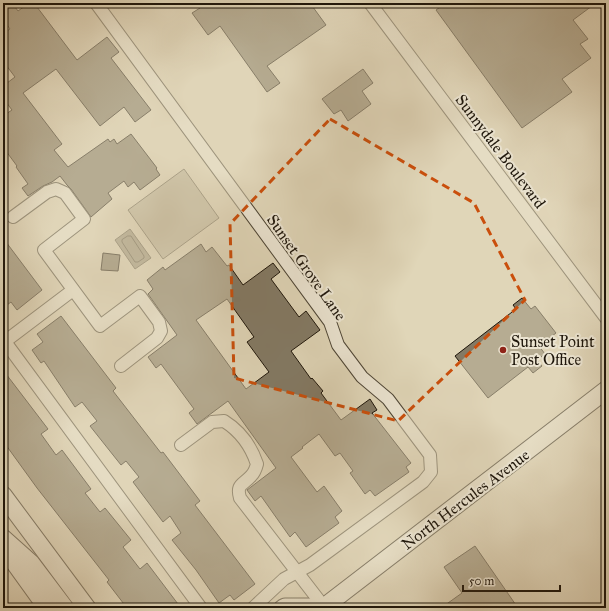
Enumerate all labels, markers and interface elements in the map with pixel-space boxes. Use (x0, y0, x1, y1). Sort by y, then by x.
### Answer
street label: Sunnydale Boulevard (452, 91, 550, 212)
street label: Sunset Grove Lane (263, 211, 350, 324)
place label: Sunset Point Post Office (511, 332, 595, 369)
marker: Sunset Point Post Office (498, 345, 508, 355)
street label: North Hercules Avenue (398, 445, 533, 554)
scale bar (463, 567, 560, 593)
text: 50 m (469, 574, 494, 588)

